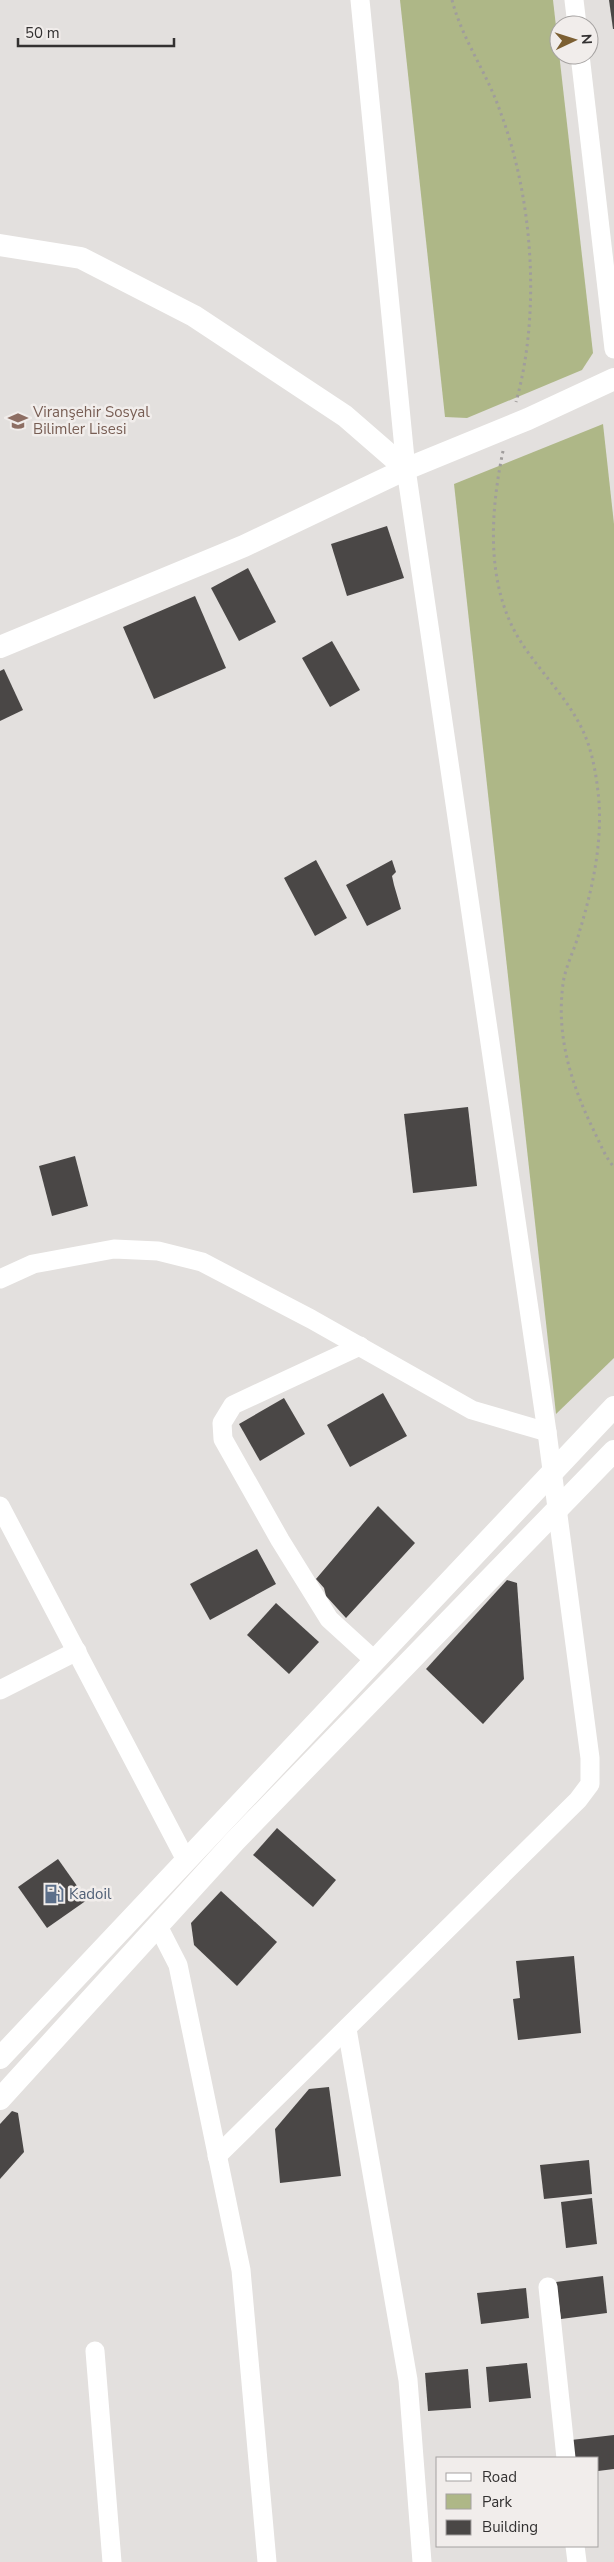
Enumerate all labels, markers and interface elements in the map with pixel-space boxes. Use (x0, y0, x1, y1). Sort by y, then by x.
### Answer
scale bar (18, 15, 174, 47)
north arrow (549, 15, 599, 65)
text: 50 m (25, 23, 60, 43)
text: N (577, 33, 596, 45)
place label: Viranşehir Sosyal Bilimler Lisesi (32, 402, 150, 439)
school or university icon: Viranşehir Sosyal Bilimler Lisesi (7, 410, 29, 432)
fuel station icon: Kadoil (43, 1883, 65, 1905)
place label: Kadoil (69, 1884, 112, 1904)
legend (436, 2457, 599, 2547)
text: Road (482, 2467, 517, 2487)
text: Park (482, 2492, 512, 2512)
text: Building (482, 2517, 538, 2537)

